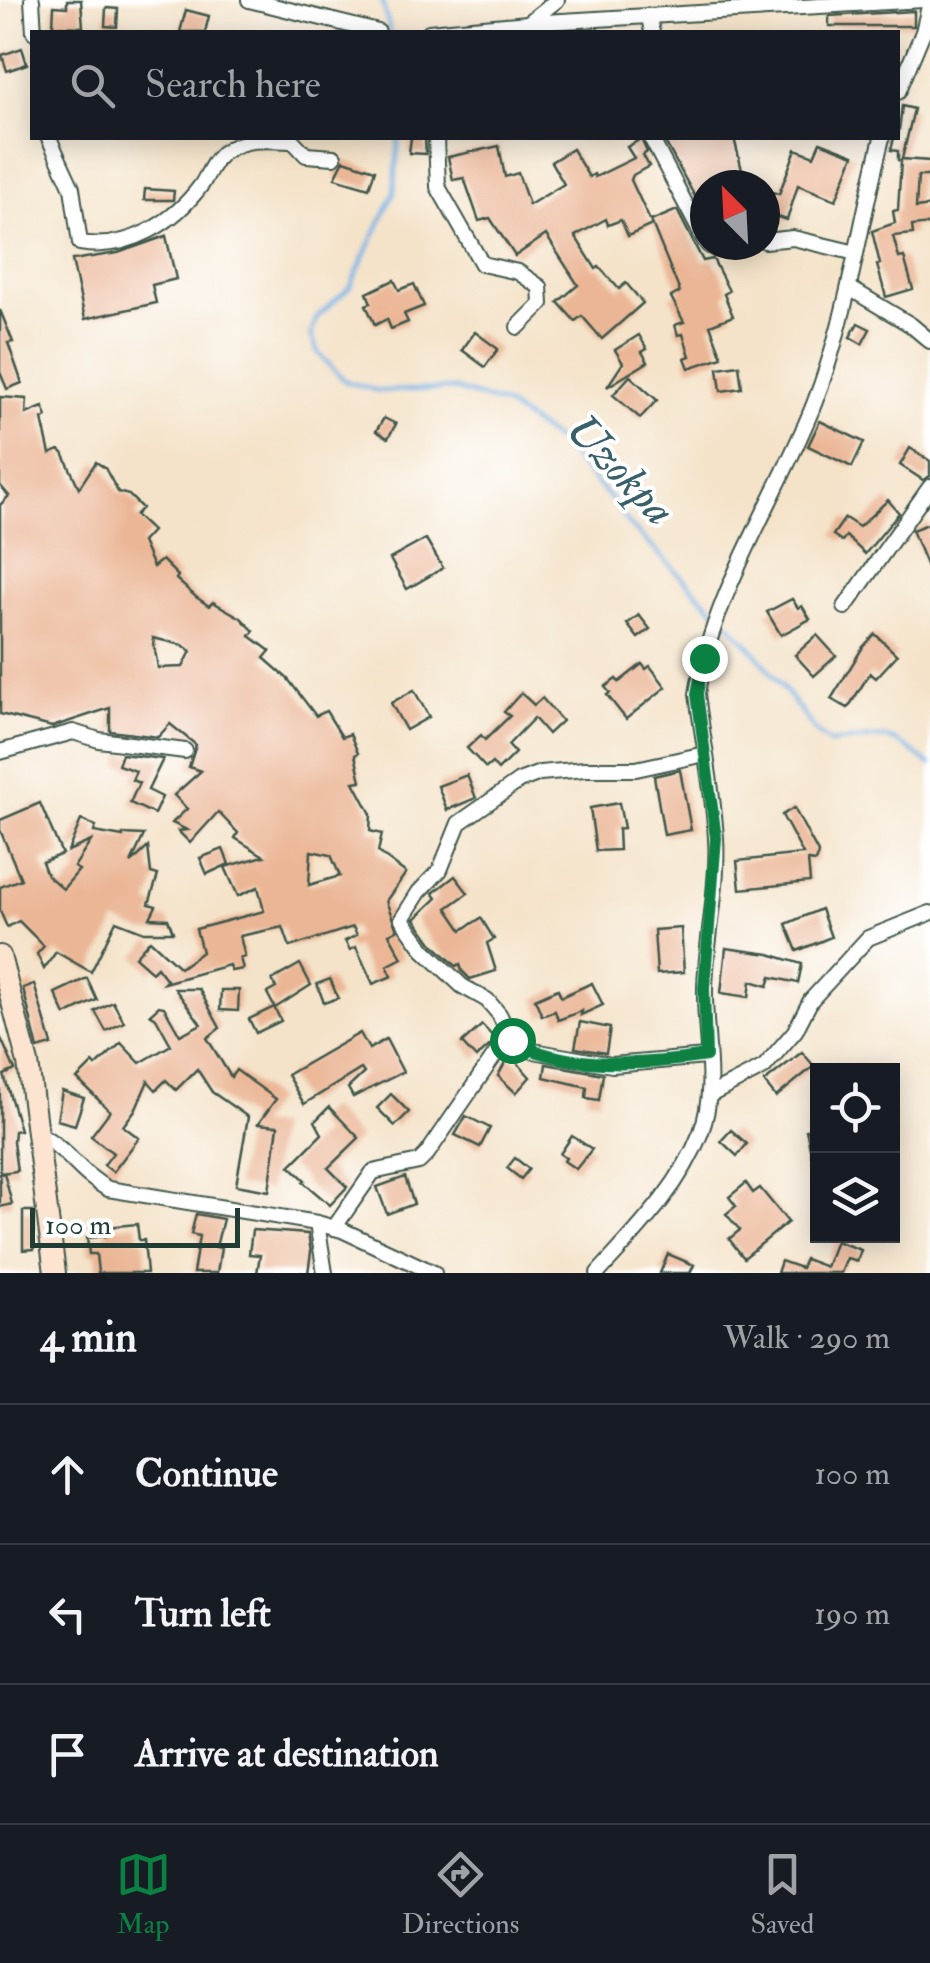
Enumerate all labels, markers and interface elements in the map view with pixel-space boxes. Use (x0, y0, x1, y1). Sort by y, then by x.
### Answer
search box (30, 30, 900, 140)
icon: search (65, 58, 120, 113)
text: Search here (145, 61, 321, 109)
north arrow (690, 170, 780, 260)
water label: Uzokpa (553, 402, 687, 538)
route end (682, 636, 728, 682)
route start (490, 1018, 536, 1064)
map controls (810, 1063, 900, 1243)
button: locate (810, 1063, 900, 1153)
button: layers (810, 1153, 900, 1243)
scale bar (30, 1203, 240, 1248)
text: 100 m (45, 1208, 111, 1243)
text: 4 min (40, 1312, 137, 1364)
text: Walk · 290 m (723, 1318, 890, 1358)
icon: ahead (40, 1447, 95, 1502)
text: Continue (135, 1450, 278, 1498)
text: 100 m (814, 1454, 890, 1494)
icon: left (40, 1587, 95, 1642)
text: Turn left (135, 1590, 271, 1638)
text: 190 m (814, 1594, 890, 1634)
icon: arrive (40, 1727, 95, 1782)
text: Arrive at destination (135, 1730, 439, 1778)
tab: Map (116, 1847, 171, 1942)
tab: Directions (402, 1847, 519, 1942)
tab: Saved (750, 1847, 814, 1942)

